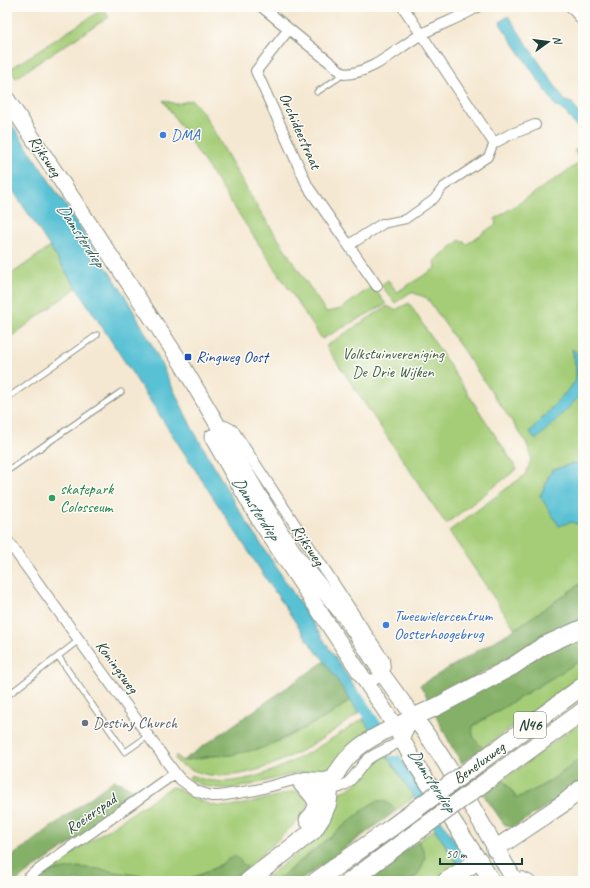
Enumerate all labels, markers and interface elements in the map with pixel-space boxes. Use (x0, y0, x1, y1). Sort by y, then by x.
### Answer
north arrow (528, 22, 568, 62)
text: N (550, 35, 566, 47)
street label: Orchideestraat (274, 90, 326, 174)
place label: DMA (171, 125, 201, 145)
marker: DMA (158, 130, 168, 140)
street label: Rijksweg (24, 132, 66, 182)
water label: Damsterdiep (53, 199, 111, 273)
park label: Volkstuinvereniging De Drie Wijken (342, 344, 445, 382)
place label: Ringweg Oost (196, 347, 271, 367)
marker: Ringweg Oost (183, 352, 193, 362)
water label: Damsterdiep (228, 472, 286, 546)
place label: skatepark Colosseum (60, 479, 115, 517)
marker: skatepark Colosseum (47, 493, 57, 503)
street label: Rijksweg (287, 521, 329, 571)
place label: Tweewielercentrum Oosterhoogebrug (394, 606, 494, 644)
marker: Tweewielercentrum Oosterhoogebrug (381, 620, 391, 630)
street label: Koningsweg (91, 637, 144, 698)
road number: N46 (514, 712, 546, 738)
place label: Destiny Church (93, 713, 178, 733)
marker: Destiny Church (80, 718, 90, 728)
street label: Beneluxweg (449, 737, 510, 788)
water label: Damsterdiep (404, 744, 462, 818)
street label: Roeierspad (62, 788, 122, 839)
scale bar (440, 840, 522, 866)
text: 50 m (446, 846, 468, 862)

